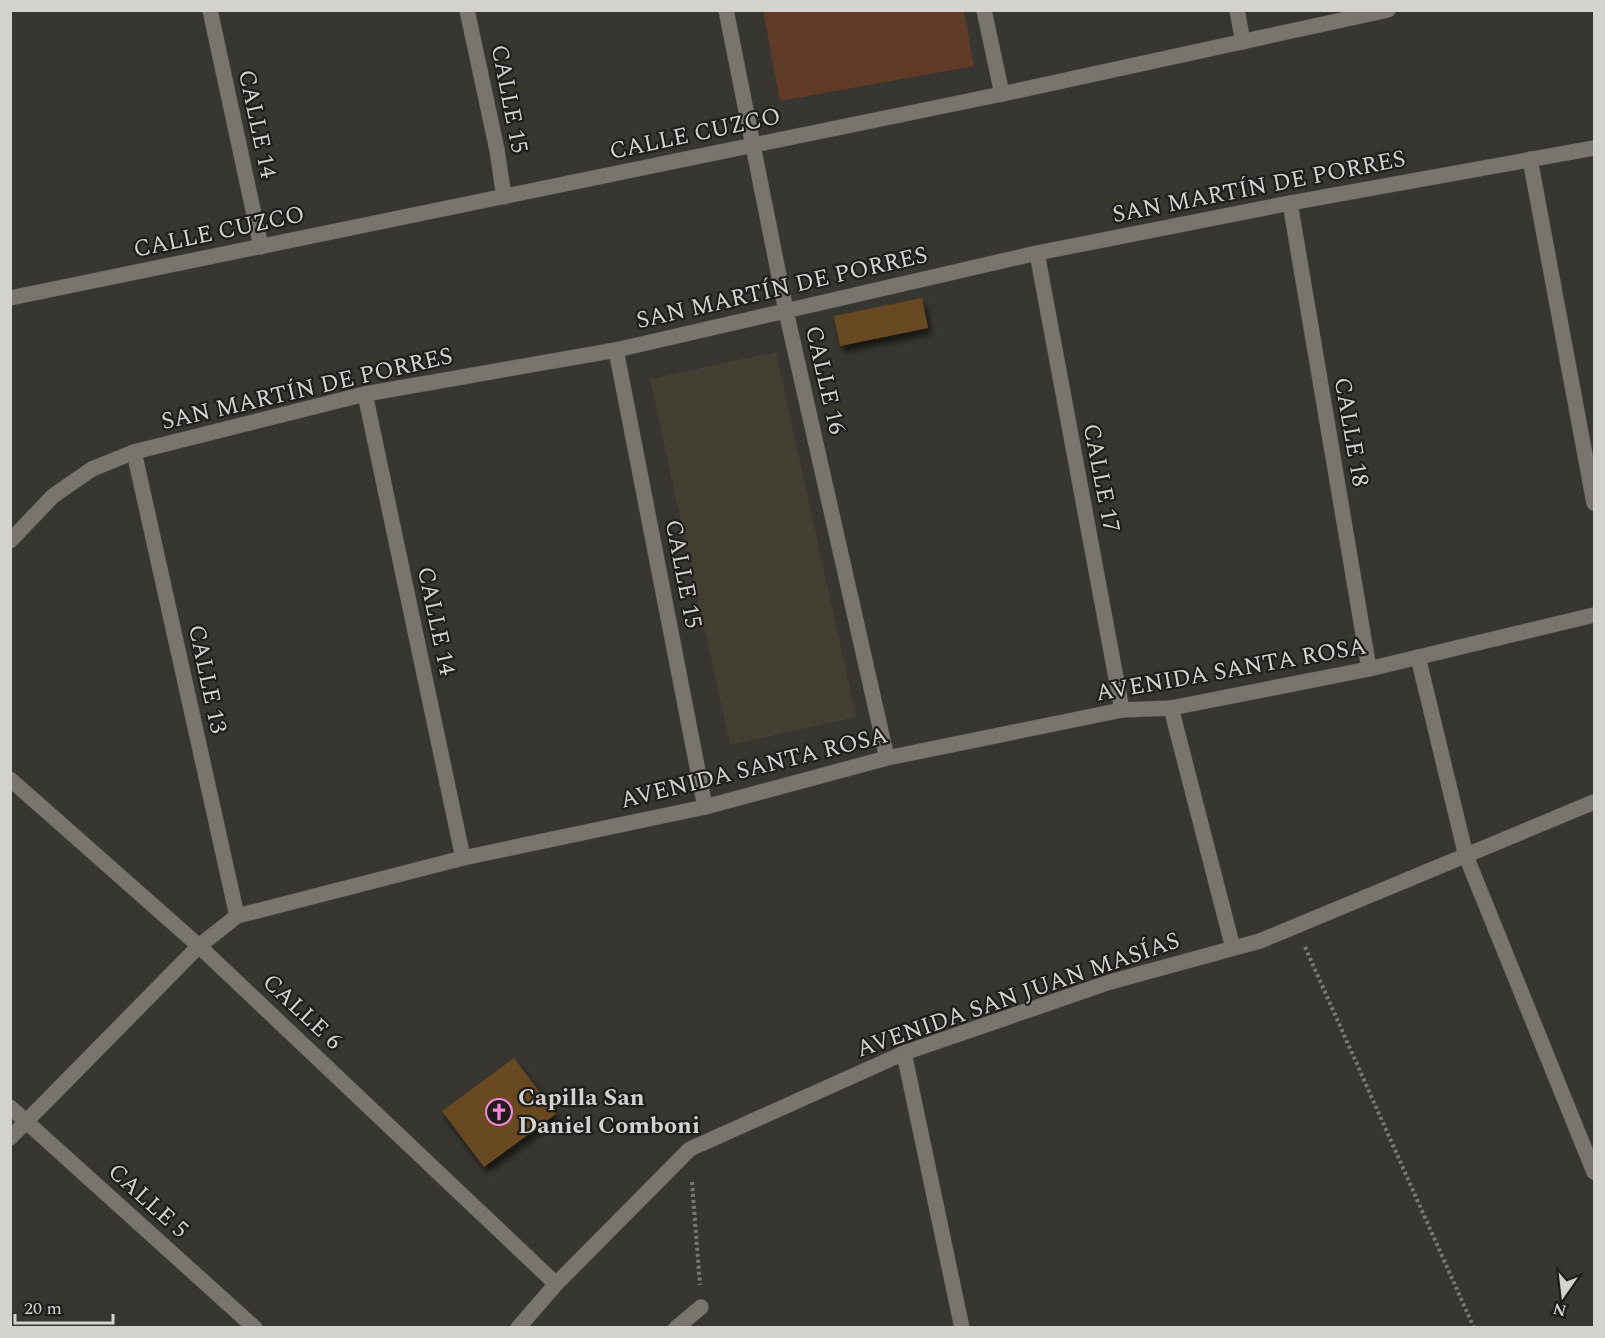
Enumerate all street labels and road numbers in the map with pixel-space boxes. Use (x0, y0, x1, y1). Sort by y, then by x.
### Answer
street label: CALLE 15 (481, 41, 537, 157)
street label: CALLE 14 (228, 66, 286, 182)
street label: CALLE CUZCO (606, 98, 784, 170)
street label: SAN MARTÍN DE PORRES (1109, 141, 1409, 233)
street label: CALLE CUZCO (130, 196, 308, 268)
street label: SAN MARTÍN DE PORRES (633, 237, 931, 339)
street label: CALLE 16 (795, 322, 855, 438)
street label: SAN MARTÍN DE PORRES (158, 338, 456, 440)
street label: CALLE 18 (1324, 374, 1378, 490)
street label: CALLE 17 (1073, 420, 1129, 536)
street label: CALLE 15 (655, 516, 711, 632)
street label: CALLE 14 (407, 563, 465, 679)
street label: CALLE 13 (178, 621, 236, 737)
street label: AVENIDA SANTA ROSA (1093, 628, 1369, 712)
street label: AVENIDA SANTA ROSA (616, 717, 892, 819)
street label: AVENIDA SAN JUAN MASÍAS (851, 923, 1185, 1067)
street label: CALLE 6 (254, 965, 350, 1059)
street label: CALLE 5 (99, 1155, 197, 1247)

